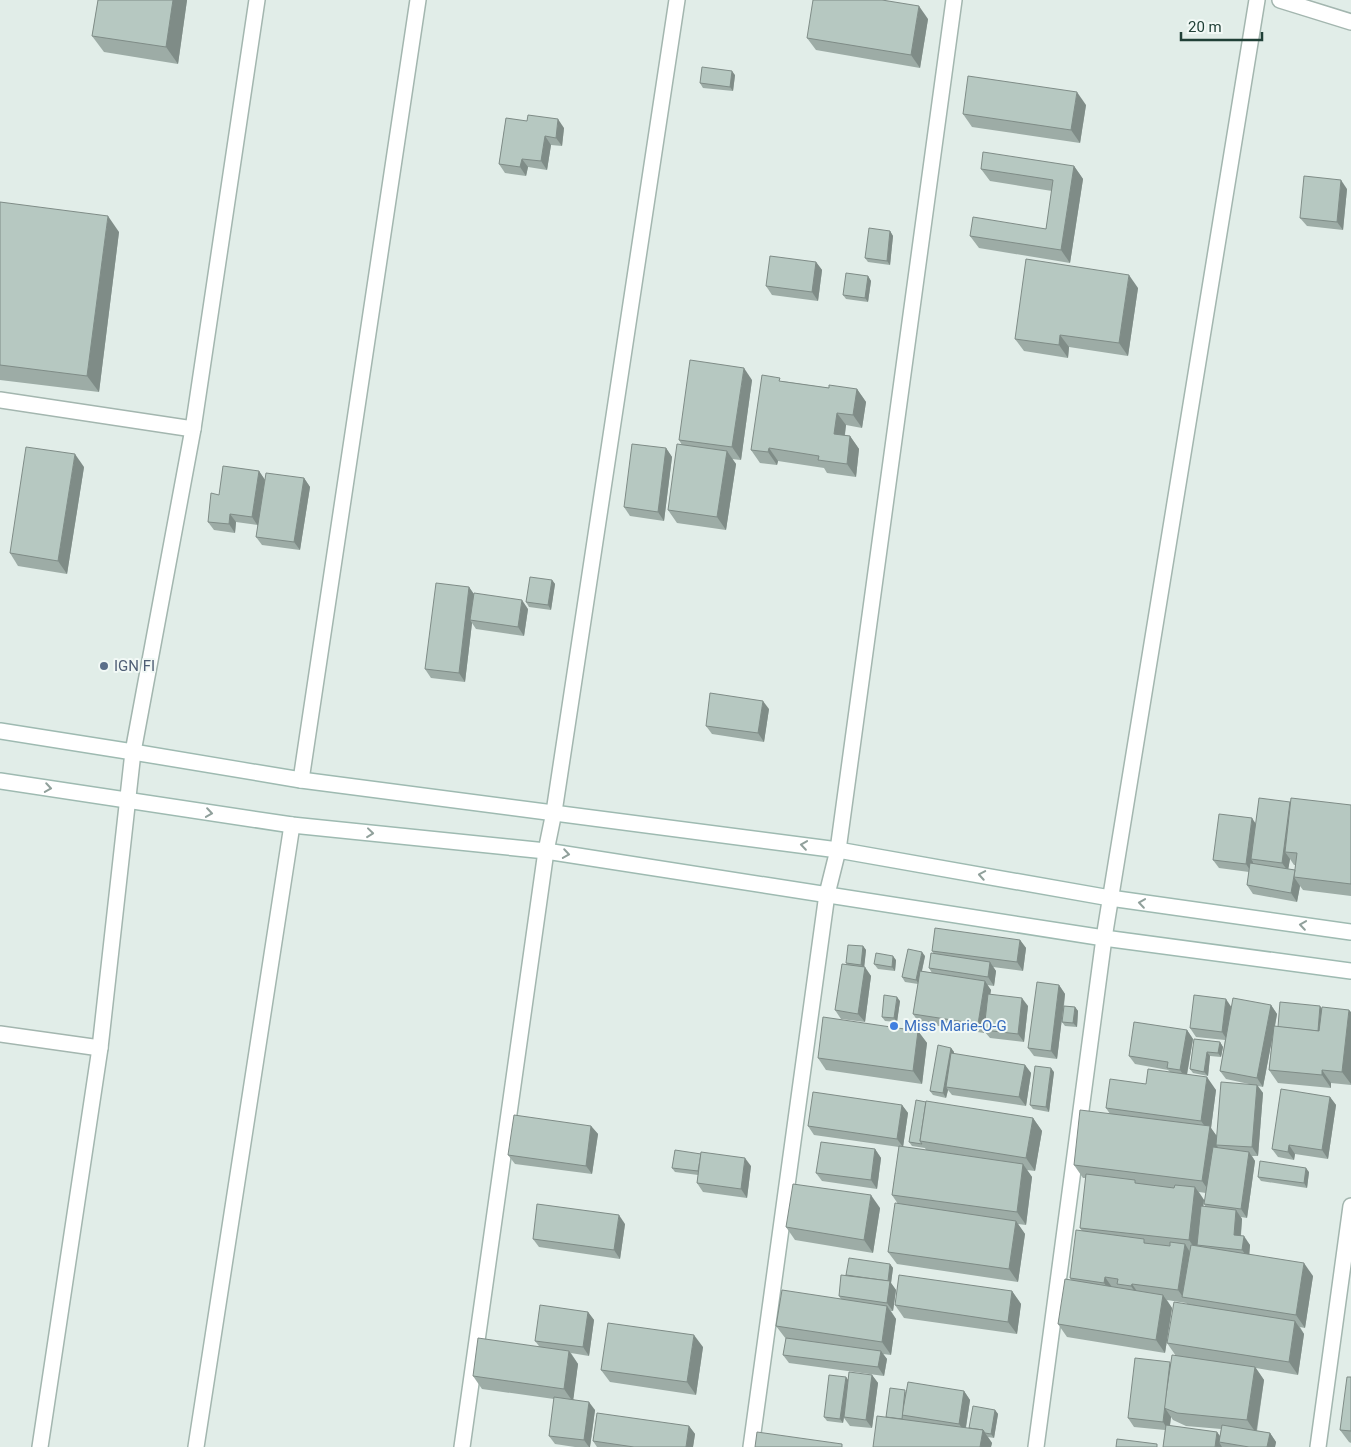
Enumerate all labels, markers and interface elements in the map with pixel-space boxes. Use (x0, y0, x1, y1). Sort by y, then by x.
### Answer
scale bar (1181, 10, 1262, 42)
text: 20 m (1188, 18, 1222, 36)
place label: IGN FI (114, 657, 155, 675)
marker: IGN FI (98, 660, 110, 672)
one-way arrow (44, 783, 53, 793)
one-way arrow (204, 807, 213, 817)
one-way arrow (366, 827, 374, 838)
one-way arrow (800, 840, 808, 851)
one-way arrow (563, 848, 571, 859)
one-way arrow (977, 871, 986, 881)
one-way arrow (1137, 898, 1145, 909)
one-way arrow (1298, 921, 1307, 931)
place label: Miss Marie-O-G (904, 1017, 1007, 1035)
marker: Miss Marie-O-G (888, 1020, 900, 1032)

